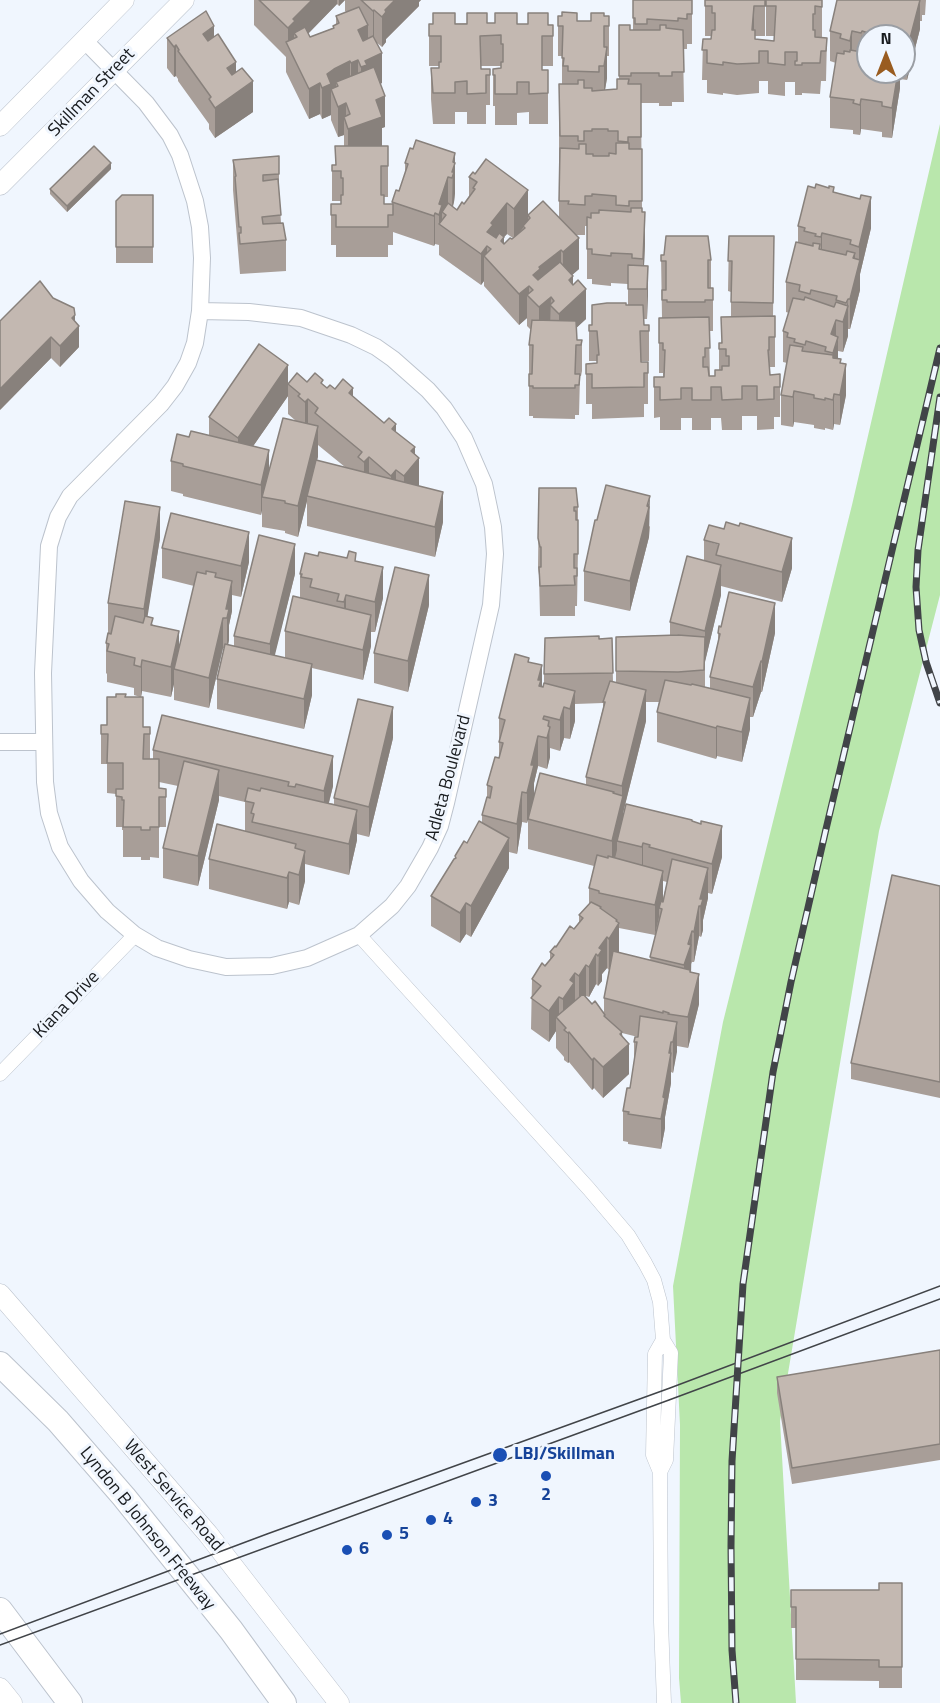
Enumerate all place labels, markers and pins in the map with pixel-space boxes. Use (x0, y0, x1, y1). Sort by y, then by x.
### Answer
place label: LBJ/Skillman (514, 1444, 615, 1466)
marker: LBJ/Skillman (491, 1446, 509, 1464)
marker: 2 (539, 1469, 553, 1483)
place label: 2 (541, 1485, 551, 1507)
place label: 3 (488, 1491, 498, 1513)
marker: 3 (469, 1495, 483, 1509)
place label: 4 (443, 1509, 453, 1531)
marker: 4 (424, 1513, 438, 1527)
place label: 5 (399, 1524, 409, 1546)
marker: 5 (380, 1528, 394, 1542)
place label: 6 (359, 1539, 369, 1561)
marker: 6 (340, 1543, 354, 1557)

